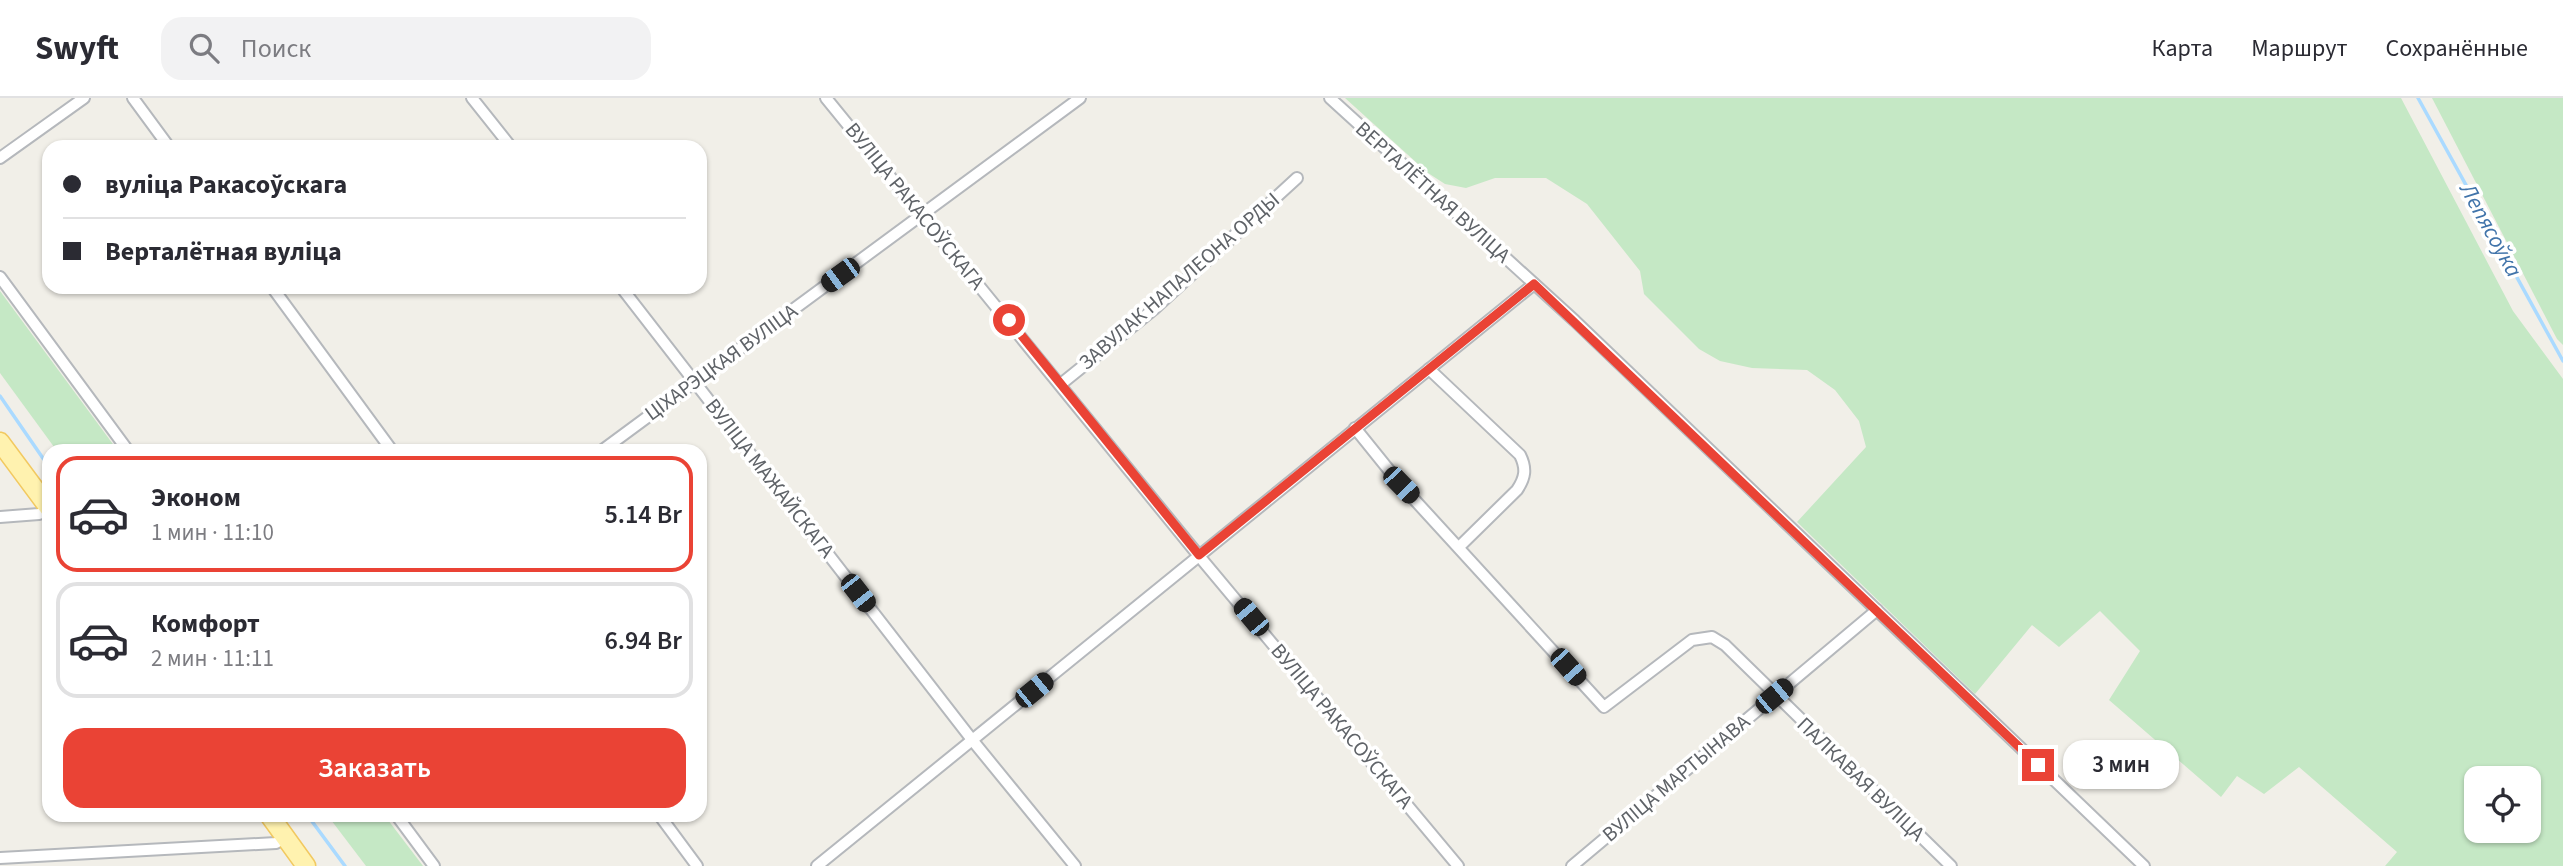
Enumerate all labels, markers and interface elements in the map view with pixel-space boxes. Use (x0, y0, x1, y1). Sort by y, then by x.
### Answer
search box (161, 17, 651, 80)
text: Swyft (35, 25, 119, 72)
icon: search (185, 29, 223, 67)
text: Поиск (241, 30, 311, 67)
text: Карта (2152, 31, 2213, 66)
text: Маршрут (2251, 31, 2347, 66)
text: Сохранённые (2385, 31, 2528, 66)
street label: ВЕРТАЛЁТНАЯ ВУЛІЦА (1349, 114, 1518, 270)
street label: ВУЛІЦА РАКАСОЎСКАГА (838, 116, 992, 297)
text: вуліца Ракасоўскага (105, 166, 347, 203)
water label: Лепясоўка (2451, 175, 2530, 283)
street label: ЗАВУЛАК НАПАЛЕОНА ОРДЫ (1072, 185, 1286, 377)
text: Верталётная вуліца (105, 233, 342, 270)
car (817, 254, 864, 296)
street label: ЦІХАРЭЦКАЯ ВУЛІЦА (638, 296, 804, 428)
route start (993, 304, 1025, 336)
street label: ВУЛІЦА МАЖАЙСКАГА (698, 392, 842, 565)
car (1379, 463, 1424, 507)
text: Эконом (151, 479, 241, 516)
icon: car (67, 483, 130, 546)
text: 5.14 Br (604, 496, 682, 533)
text: 1 мин · 11:10 (151, 516, 274, 549)
car (837, 570, 880, 616)
car (1230, 594, 1273, 640)
text: Комфорт (151, 605, 260, 642)
icon: car (67, 609, 130, 672)
text: 6.94 Br (604, 622, 682, 659)
street label: ВУЛІЦА РАКАСОЎСКАГА (1264, 637, 1421, 816)
text: 2 мин · 11:11 (151, 642, 274, 675)
car (1547, 644, 1590, 690)
car (1012, 669, 1057, 711)
car (1752, 674, 1797, 718)
street label: ВУЛІЦА МАРТЫНАВА (1596, 707, 1757, 849)
street label: ПАЛКАВАЯ ВУЛІЦА (1790, 710, 1932, 848)
button: Заказать (63, 728, 686, 808)
callout: 3 мин (2062, 740, 2178, 790)
text: 3 мин (2092, 748, 2150, 781)
route end (2022, 749, 2054, 781)
map controls (2464, 766, 2541, 843)
button: locate (2464, 766, 2541, 843)

